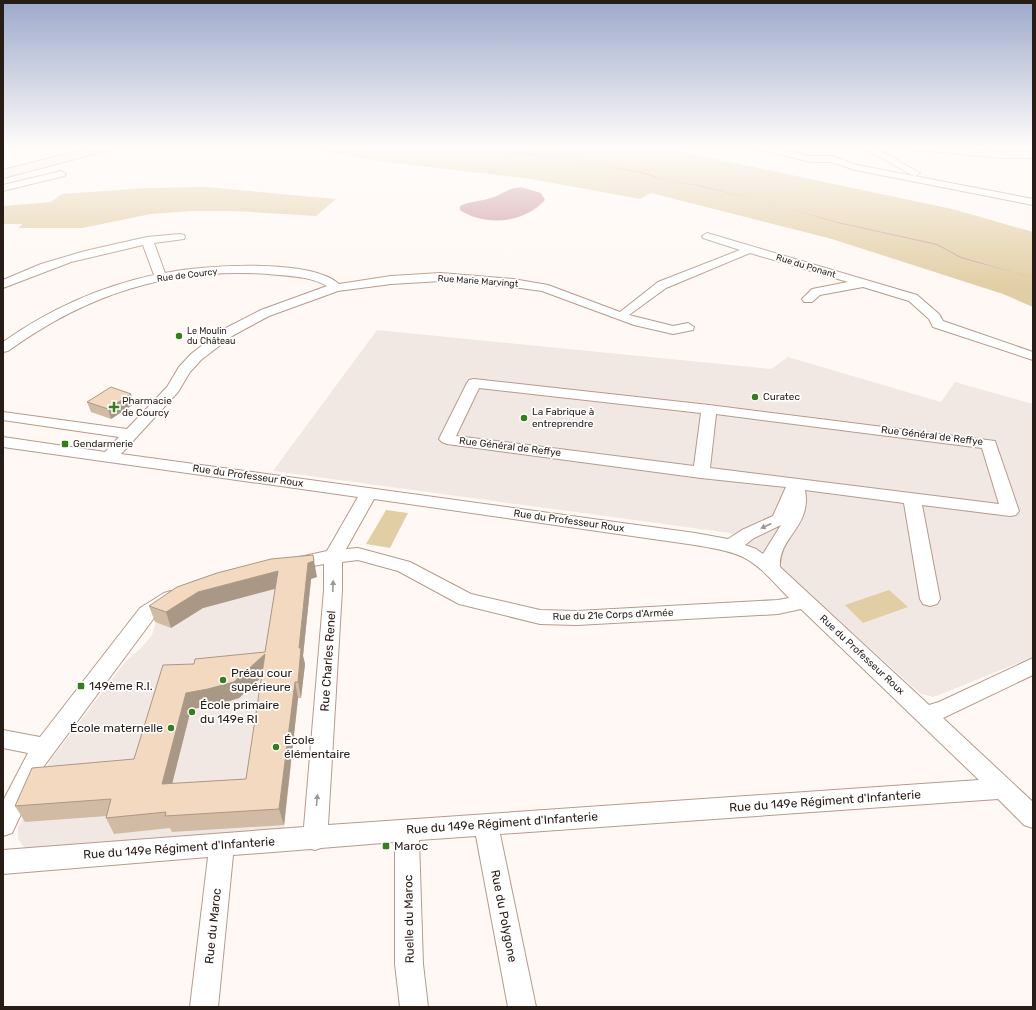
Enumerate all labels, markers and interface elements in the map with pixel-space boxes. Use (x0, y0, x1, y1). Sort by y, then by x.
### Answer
street label: Rue du Ponant (775, 252, 837, 280)
street label: Rue de Courcy (156, 266, 218, 284)
street label: Rue Marie Marvingt (437, 273, 519, 289)
place label: Le Moulin du Château (187, 326, 235, 346)
marker: Le Moulin du Château (174, 331, 184, 341)
place label: Curatec (763, 391, 800, 403)
marker: Curatec (750, 392, 760, 402)
place label: Pharmacie de Courcy (122, 395, 172, 419)
marker: Pharmacie de Courcy (109, 402, 119, 412)
place label: La Fabrique à entreprendre (532, 406, 594, 430)
marker: La Fabrique à entreprendre (519, 413, 529, 423)
street label: Rue Général de Reffye (880, 424, 984, 448)
street label: Rue Général de Reffye (458, 435, 562, 459)
place label: Gendarmerie (73, 438, 133, 450)
marker: Gendarmerie (60, 439, 70, 449)
street label: Rue du Professeur Roux (192, 462, 305, 490)
street label: Rue du Professeur Roux (513, 507, 626, 535)
one-way arrow (760, 523, 772, 529)
one-way arrow (330, 579, 336, 592)
street label: Rue du 21e Corps d'Armée (552, 607, 674, 623)
street label: Rue Charles Renel (317, 610, 339, 712)
street label: Rue du Professeur Roux (817, 613, 907, 698)
place label: Préau cour supérieure (231, 666, 292, 694)
marker: Préau cour supérieure (218, 675, 228, 685)
place label: 149ème R.I. (89, 679, 153, 693)
marker: 149ème R.I. (76, 681, 86, 691)
place label: École primaire du 149e RI (200, 698, 280, 726)
marker: École primaire du 149e RI (187, 707, 197, 717)
place label: École maternelle (70, 721, 163, 735)
marker: École maternelle (166, 723, 176, 733)
place label: École élémentaire (284, 733, 351, 761)
marker: École élémentaire (271, 742, 281, 752)
street label: Rue du 149e Régiment d'Infanterie (729, 787, 922, 815)
one-way arrow (314, 794, 321, 806)
street label: Rue du 149e Régiment d'Infanterie (406, 809, 599, 837)
street label: Rue du 149e Régiment d'Infanterie (83, 834, 276, 862)
place label: Maroc (394, 839, 428, 853)
marker: Maroc (381, 841, 391, 851)
street label: Rue du Polygone (488, 869, 520, 964)
street label: Ruelle du Maroc (401, 874, 417, 963)
street label: Rue du Maroc (202, 887, 224, 965)

